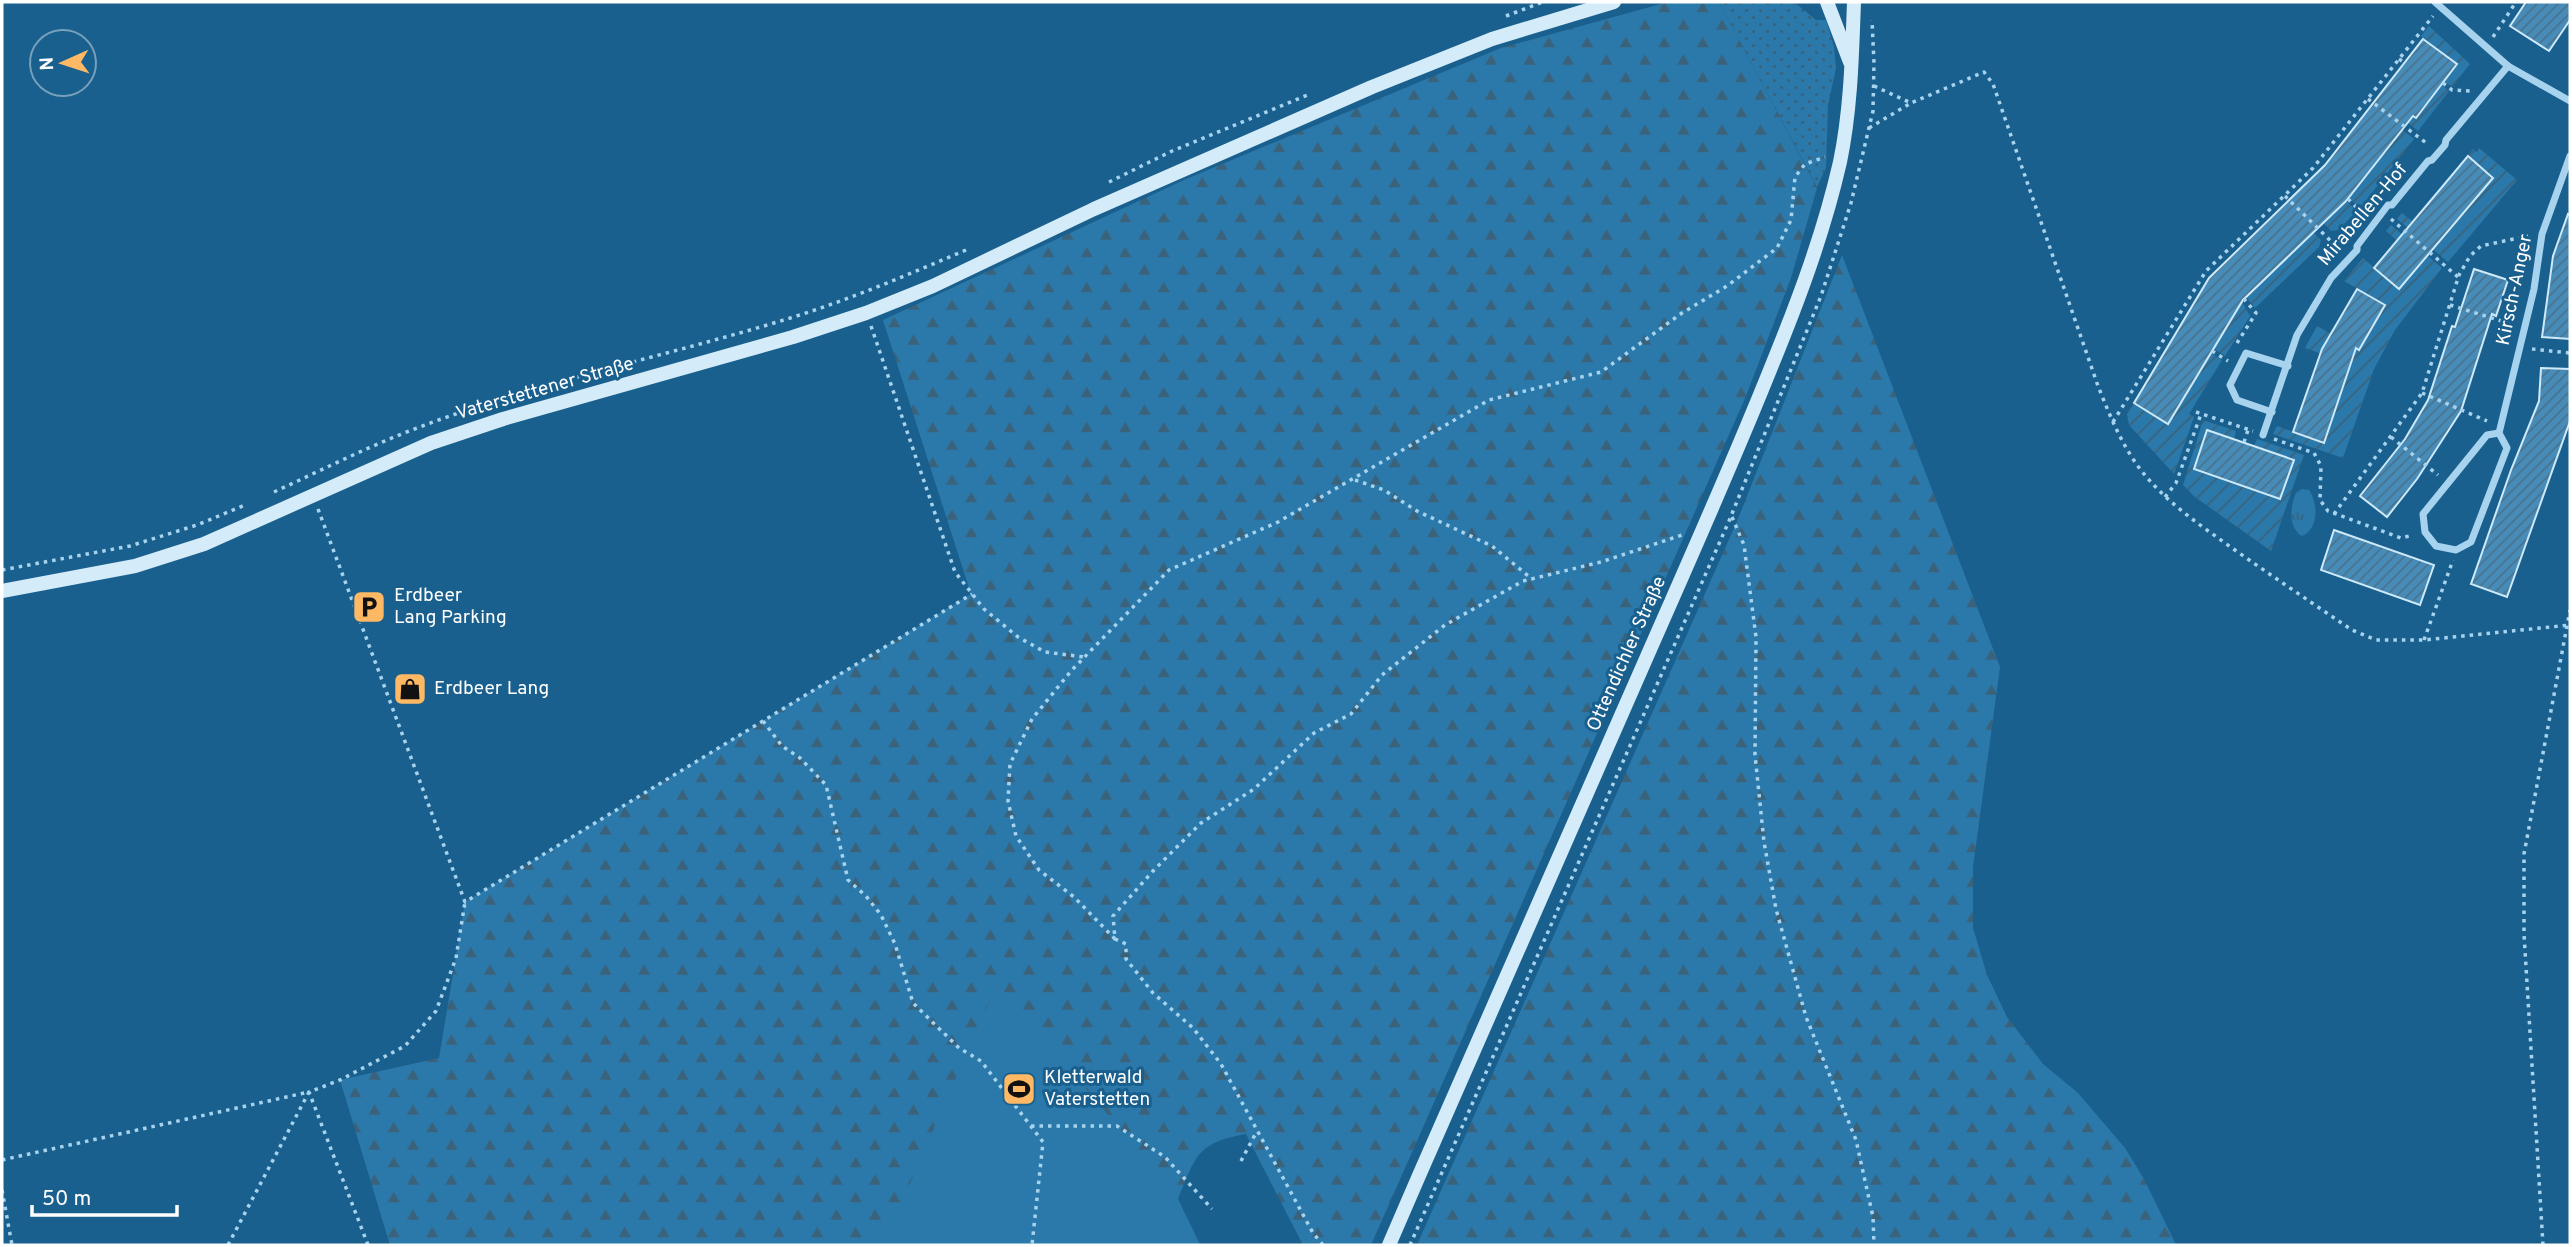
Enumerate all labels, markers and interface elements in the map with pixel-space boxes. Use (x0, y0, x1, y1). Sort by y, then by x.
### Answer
north arrow (28, 28, 98, 98)
text: N (36, 56, 60, 71)
street label: Mirabellen-Hof (2313, 158, 2413, 271)
street label: Kirsch-Anger (2492, 232, 2539, 348)
street label: Vaterstettener Straße (453, 352, 637, 426)
street label: Ottendichler Straße (1582, 573, 1672, 735)
place label: Erdbeer Lang Parking (394, 584, 507, 630)
parking icon: Erdbeer Lang Parking (350, 588, 388, 626)
shop icon: Erdbeer Lang (391, 670, 429, 708)
place label: Erdbeer Lang (434, 677, 549, 701)
place label: Kletterwald Vaterstetten (1044, 1066, 1150, 1112)
sports icon: Kletterwald Vaterstetten (1000, 1070, 1038, 1108)
scale bar (32, 1174, 177, 1218)
text: 50 m (42, 1186, 91, 1213)

